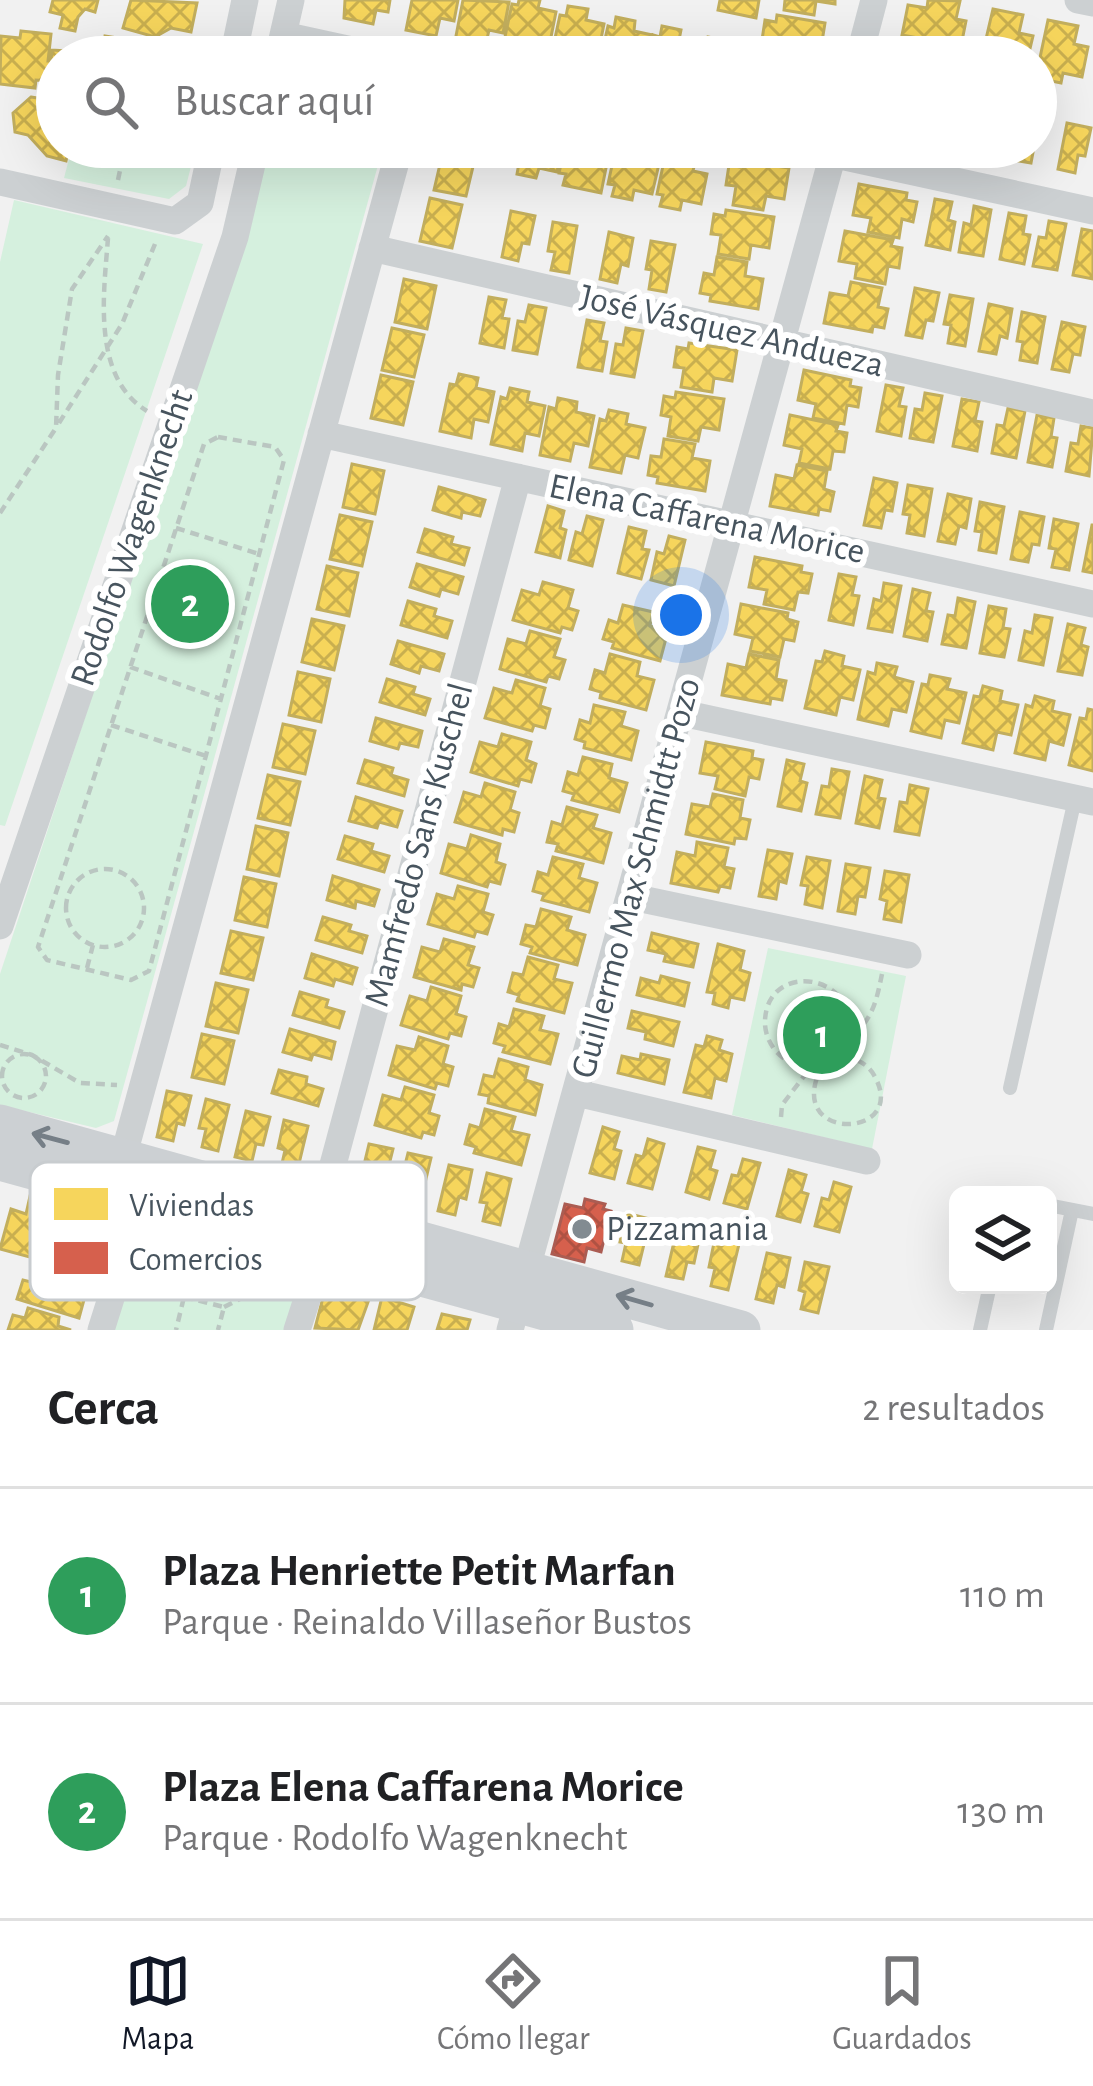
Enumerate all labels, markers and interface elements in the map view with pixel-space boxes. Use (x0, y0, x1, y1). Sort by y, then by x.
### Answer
search box (36, 36, 1057, 168)
icon: search (78, 69, 144, 135)
text: Buscar aquí (174, 79, 374, 124)
street label: José Vásquez Andueza (577, 279, 887, 383)
street label: Rodolfo Wagenknecht (64, 385, 200, 691)
street label: Elena Caffarena Morice (546, 468, 868, 570)
pin: 2 (151, 559, 229, 649)
your location (651, 585, 711, 645)
street label: Guillermo Max Schmidtt Pozo (565, 674, 707, 1082)
street label: Mamfredo Sans Kuschel (358, 679, 480, 1011)
pin: 1 (783, 990, 861, 1080)
one-way arrow (32, 1126, 70, 1148)
legend (30, 1162, 426, 1300)
map controls (949, 1186, 1057, 1294)
button: layers (949, 1186, 1057, 1294)
text: Viviendas (129, 1190, 254, 1223)
place label: Pizzamania (606, 1211, 768, 1247)
marker: Pizzamania (569, 1216, 595, 1242)
text: Comercios (129, 1244, 263, 1277)
one-way arrow (616, 1288, 654, 1310)
text: Cerca (48, 1383, 159, 1434)
text: 2 resultados (862, 1389, 1045, 1428)
text: Plaza Henriette Petit Marfan (162, 1549, 676, 1594)
text: 1 (80, 1576, 94, 1615)
text: 110 m (960, 1576, 1045, 1615)
text: Parque · Reinaldo Villaseñor Bustos (162, 1603, 692, 1642)
text: Plaza Elena Caffarena Morice (162, 1765, 684, 1810)
text: 2 (78, 1792, 96, 1831)
text: 130 m (957, 1792, 1045, 1831)
text: Parque · Rodolfo Wagenknecht (162, 1819, 628, 1858)
tab: Mapa (121, 1948, 194, 2060)
tab: Cómo llegar (437, 1948, 590, 2060)
tab: Guardados (832, 1948, 972, 2060)

